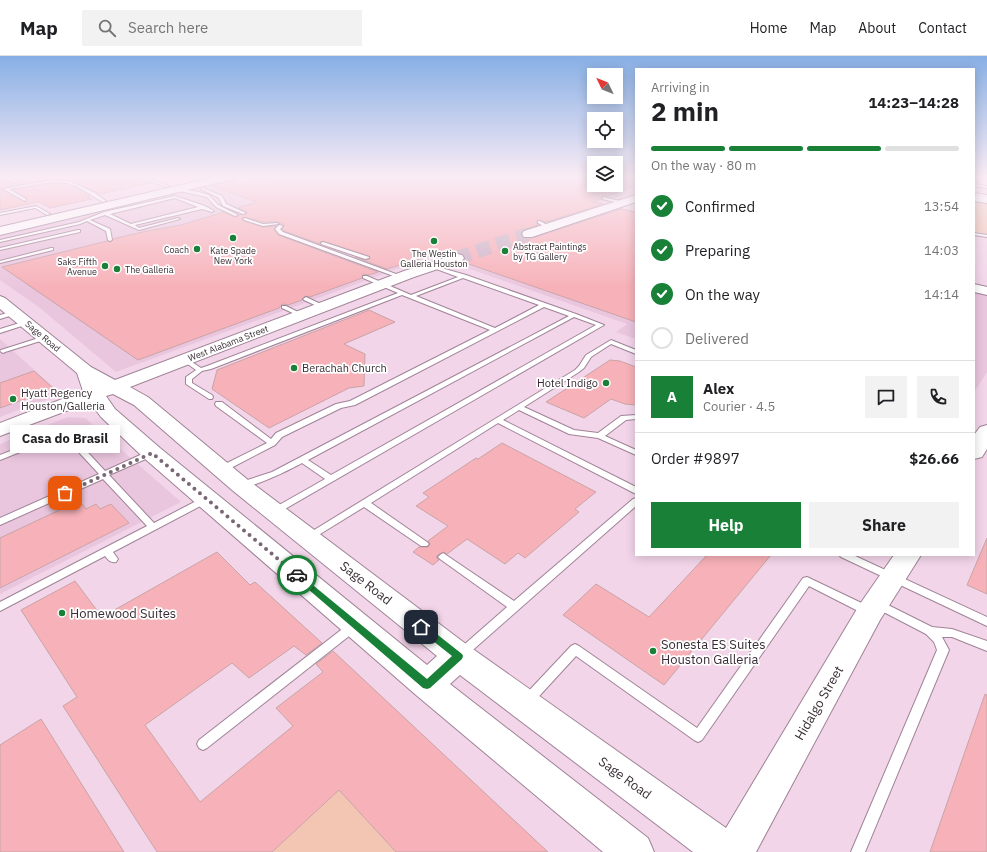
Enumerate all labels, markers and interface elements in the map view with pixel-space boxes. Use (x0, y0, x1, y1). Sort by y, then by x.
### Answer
search box (82, 10, 362, 46)
text: Map (20, 16, 58, 40)
icon: search (96, 17, 118, 39)
text: Search here (128, 18, 208, 37)
text: Home (750, 19, 787, 37)
text: Map (809, 19, 836, 37)
text: About (858, 19, 896, 37)
text: Contact (918, 19, 967, 37)
north arrow (587, 68, 623, 104)
map controls (587, 68, 623, 192)
text: Arriving in (651, 79, 710, 96)
text: 14:23–14:28 (868, 93, 959, 112)
text: 2 min (651, 94, 719, 128)
button: locate (587, 112, 623, 148)
button: layers (587, 156, 623, 192)
text: On the way · 80 m (651, 157, 756, 174)
icon: check (651, 195, 673, 217)
text: Confirmed (685, 197, 755, 216)
text: 13:54 (924, 198, 959, 215)
marker: Kate Spade New York (228, 233, 238, 243)
marker: The Westin Galleria Houston (429, 236, 439, 246)
icon: check (651, 239, 673, 261)
place label: Abstract Paintings by TG Gallery (513, 241, 587, 262)
text: Preparing (685, 241, 750, 260)
text: 14:03 (924, 242, 959, 259)
place label: Coach (164, 244, 189, 255)
marker: Coach (192, 244, 202, 254)
place label: Kate Spade New York (210, 245, 256, 266)
marker: Abstract Paintings by TG Gallery (500, 246, 510, 256)
place label: The Westin Galleria Houston (400, 248, 468, 269)
place label: Saks Fifth Avenue (57, 256, 97, 277)
marker: Saks Fifth Avenue (100, 261, 110, 271)
marker: The Galleria (112, 264, 122, 274)
place label: The Galleria (125, 264, 174, 275)
icon: check (651, 283, 673, 305)
text: On the way (685, 285, 760, 304)
text: 14:14 (924, 286, 959, 303)
street label: Sage Road (23, 318, 63, 354)
street label: West Alabama Street (186, 323, 270, 363)
text: Delivered (685, 329, 749, 348)
place label: Berachah Church (302, 361, 387, 375)
marker: Berachah Church (289, 363, 299, 373)
place label: Hotel Indigo (537, 376, 598, 390)
button: chat (865, 376, 907, 418)
button: phone (917, 376, 959, 418)
marker: Hotel Indigo (601, 378, 611, 388)
text: Alex (703, 379, 734, 398)
place label: Hyatt Regency Houston/Galleria (21, 386, 105, 413)
text: A (667, 387, 677, 406)
marker: Hyatt Regency Houston/Galleria (8, 394, 18, 404)
text: Courier · 4.5 (703, 398, 775, 415)
callout: Casa do Brasil (10, 425, 120, 453)
text: Casa do Brasil (22, 430, 108, 447)
text: Order #9897 (651, 449, 740, 468)
text: $26.66 (909, 449, 959, 468)
pin (48, 476, 82, 510)
icon: bag (54, 482, 76, 504)
button: Help (651, 502, 801, 548)
button: Share (809, 502, 959, 548)
courier (277, 555, 317, 595)
street label: Sage Road (337, 557, 395, 609)
icon: car (286, 564, 308, 586)
place label: Homewood Suites (70, 605, 176, 622)
marker: Homewood Suites (57, 608, 67, 618)
pin (404, 610, 438, 644)
icon: home (410, 616, 432, 638)
place label: Sonesta ES Suites Houston Galleria (661, 636, 766, 668)
marker: Sonesta ES Suites Houston Galleria (648, 646, 658, 656)
street label: Hidalgo Street (791, 663, 847, 743)
street label: Sage Road (595, 753, 655, 803)

